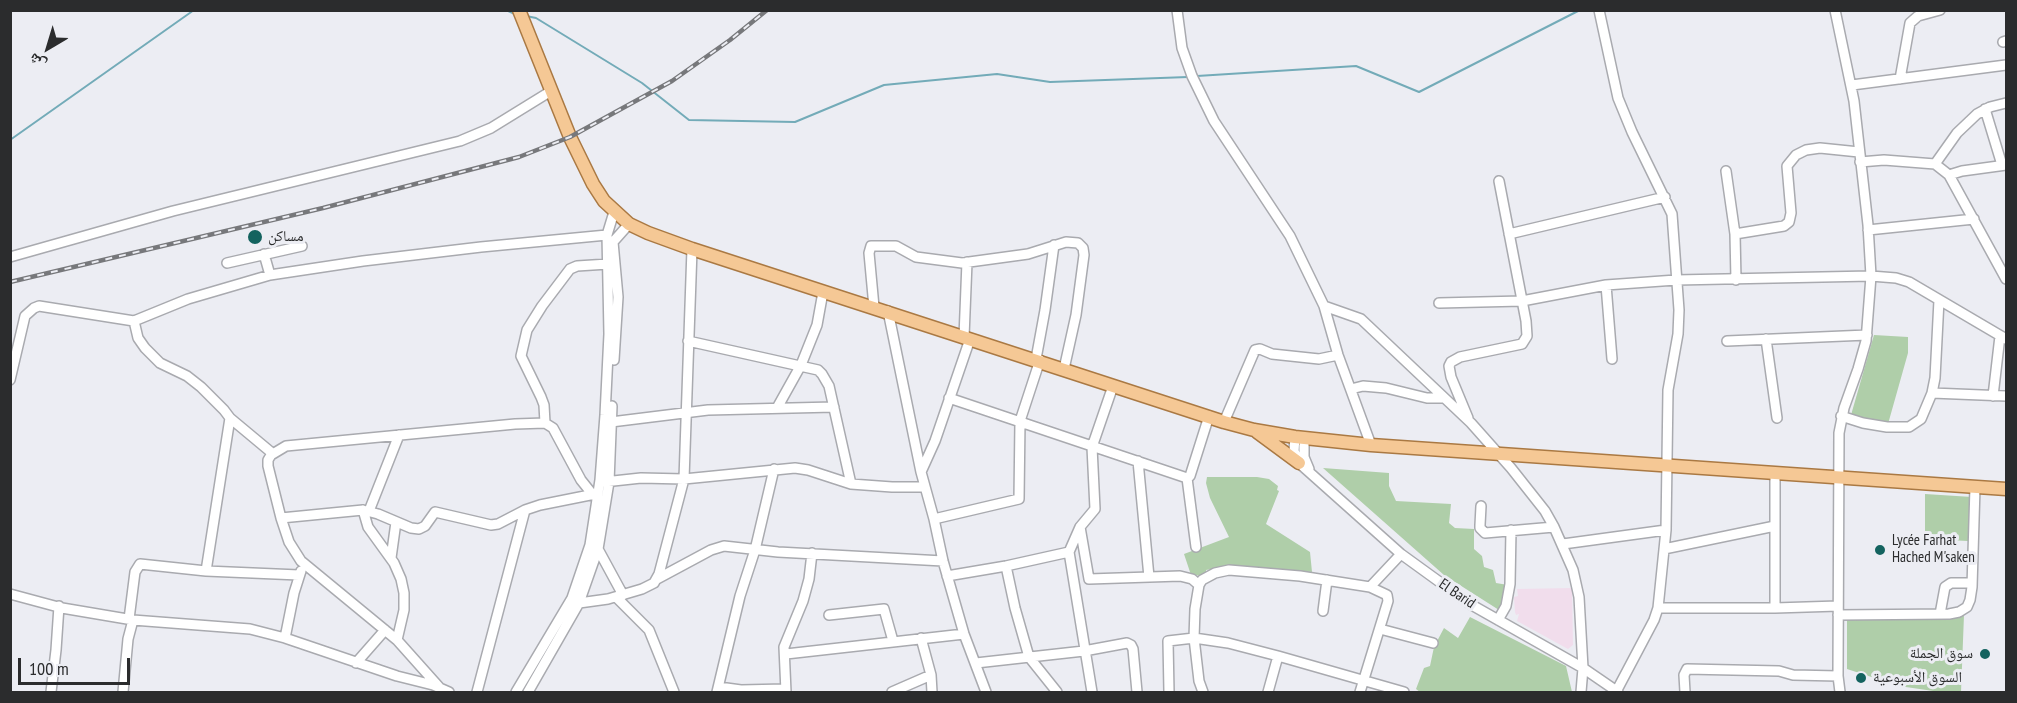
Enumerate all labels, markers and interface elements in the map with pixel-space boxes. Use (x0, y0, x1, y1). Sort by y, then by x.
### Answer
north arrow (18, 18, 78, 78)
text: ش (24, 49, 50, 75)
marker: مساكن (246, 228, 264, 246)
place label: مساكن (268, 228, 304, 246)
place label: Lycée Farhat Hached M'saken (1892, 532, 1975, 567)
marker: Lycée Farhat Hached M'saken (1873, 543, 1887, 557)
street label: El Barid (1435, 575, 1479, 613)
place label: سوق الجملة (1910, 645, 1973, 663)
scale bar (21, 646, 134, 684)
marker: سوق الجملة (1978, 647, 1992, 661)
text: 100 m (29, 657, 69, 680)
place label: السوق اﻷسبوعية (1873, 669, 1962, 687)
marker: السوق اﻷسبوعية (1854, 671, 1868, 685)

